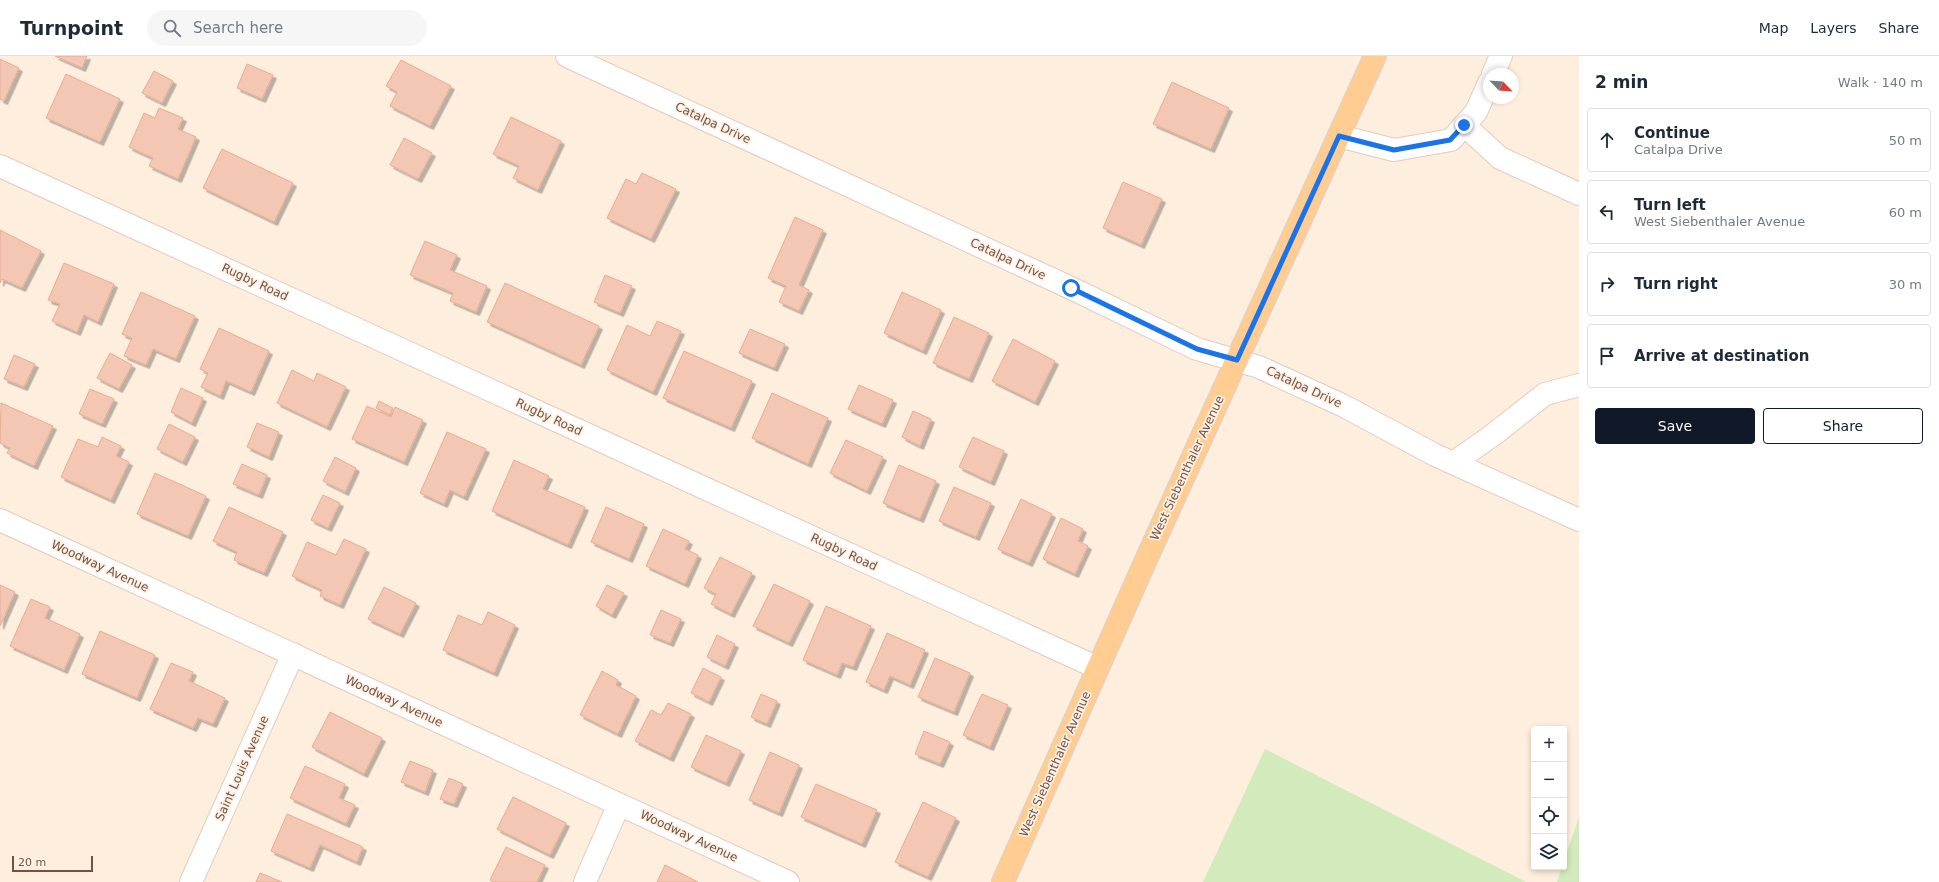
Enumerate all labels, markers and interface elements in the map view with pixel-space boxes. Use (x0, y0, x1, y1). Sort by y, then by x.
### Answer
search box (147, 10, 427, 46)
text: Turnpoint (20, 17, 123, 39)
icon: search (161, 17, 183, 39)
text: Search here (193, 19, 283, 37)
text: Map (1759, 20, 1788, 36)
text: Layers (1810, 20, 1857, 36)
text: Share (1879, 20, 1919, 36)
north arrow (1483, 68, 1519, 104)
text: 2 min (1595, 72, 1648, 92)
text: Walk · 140 m (1838, 75, 1923, 90)
street label: Catalpa Drive (673, 99, 753, 147)
route end (1455, 116, 1473, 134)
text: Continue (1634, 124, 1710, 142)
icon: ahead (1596, 129, 1618, 151)
text: 50 m (1889, 133, 1922, 148)
text: Catalpa Drive (1634, 142, 1723, 157)
text: Turn left (1634, 196, 1706, 214)
icon: left (1596, 201, 1618, 223)
text: 60 m (1889, 205, 1922, 220)
text: West Siebenthaler Avenue (1634, 214, 1805, 229)
street label: Catalpa Drive (968, 235, 1048, 283)
street label: Rugby Road (220, 261, 290, 303)
icon: right (1596, 273, 1618, 295)
text: Turn right (1634, 275, 1718, 293)
text: 30 m (1889, 277, 1922, 292)
route start (1062, 279, 1080, 297)
icon: arrive (1596, 345, 1618, 367)
text: Arrive at destination (1634, 347, 1809, 365)
street label: Catalpa Drive (1264, 363, 1344, 411)
street label: West Siebenthaler Avenue (1147, 393, 1227, 543)
street label: Rugby Road (514, 396, 584, 438)
button: Save (1595, 408, 1755, 444)
button: Share (1763, 408, 1923, 444)
street label: Rugby Road (809, 531, 879, 573)
street label: Woodway Avenue (49, 537, 151, 595)
street label: Woodway Avenue (343, 672, 445, 730)
street label: West Siebenthaler Avenue (1016, 689, 1094, 839)
street label: Saint Louis Avenue (212, 713, 272, 823)
map controls (1531, 726, 1567, 870)
button: + (1531, 726, 1567, 762)
button: − (1531, 762, 1567, 798)
button: locate (1531, 798, 1567, 834)
street label: Woodway Avenue (638, 807, 740, 865)
button: layers (1531, 834, 1567, 870)
scale bar (12, 854, 93, 873)
text: 20 m (18, 856, 46, 869)

